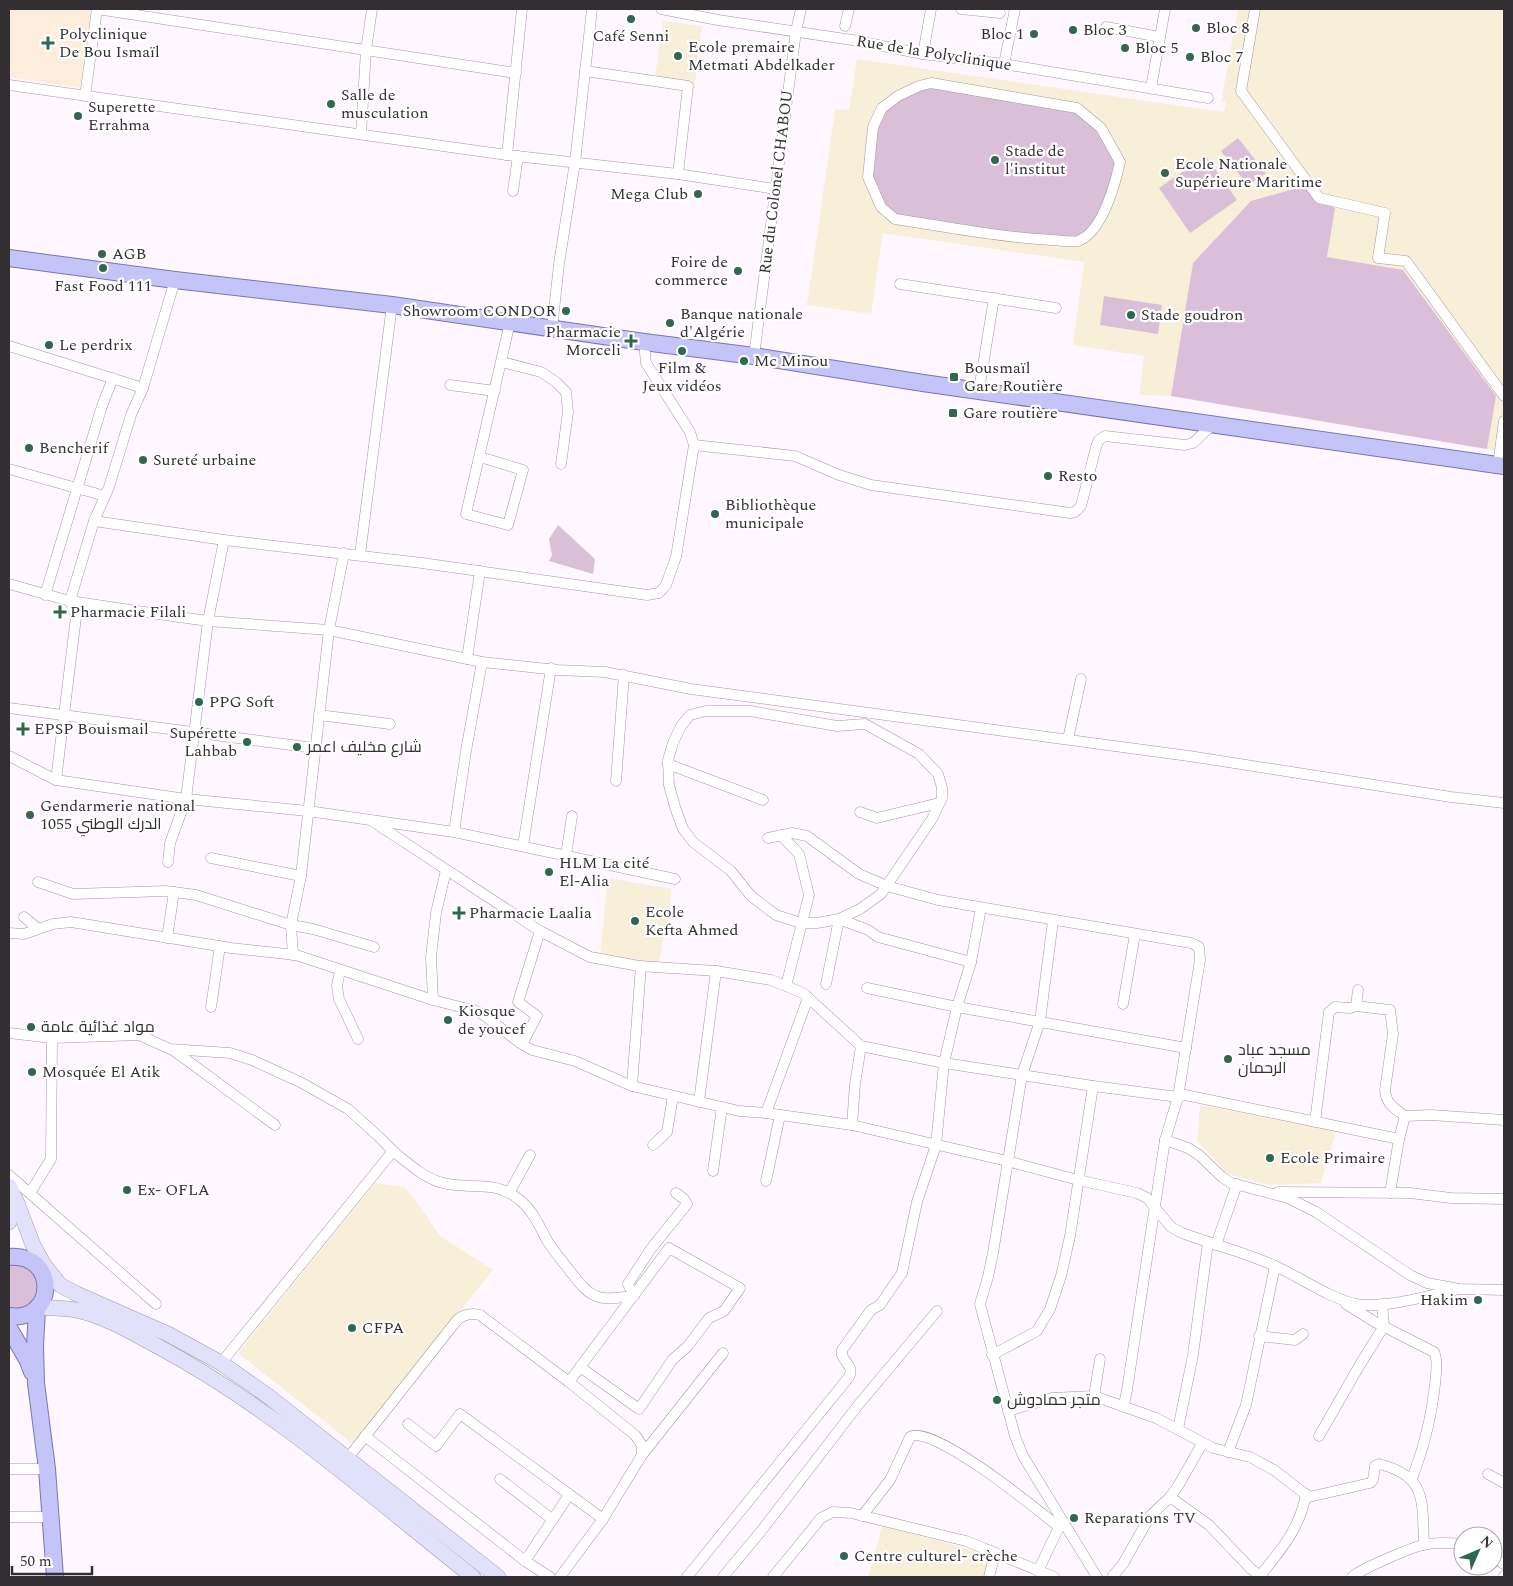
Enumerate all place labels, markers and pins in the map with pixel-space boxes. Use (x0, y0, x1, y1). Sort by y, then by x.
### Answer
marker: Café Senni (625, 13, 637, 25)
place label: Bloc 8 (1206, 16, 1249, 40)
place label: Bloc 3 (1083, 18, 1126, 42)
place label: Polyclinique De Bou Ismaïl (59, 22, 160, 64)
place label: Bloc 1 (981, 22, 1024, 46)
marker: Bloc 8 (1190, 22, 1202, 34)
place label: Café Senni (593, 24, 669, 48)
marker: Bloc 3 (1067, 24, 1079, 36)
marker: Bloc 1 (1028, 28, 1040, 40)
place label: Ecole premaire Metmati Abdelkader (688, 35, 835, 77)
marker: Polyclinique De Bou Ismaïl (41, 36, 55, 50)
place label: Bloc 5 (1135, 36, 1178, 60)
marker: Bloc 5 (1119, 42, 1131, 54)
place label: Bloc 7 (1200, 45, 1243, 69)
marker: Ecole premaire Metmati Abdelkader (672, 50, 684, 62)
marker: Bloc 7 (1184, 51, 1196, 63)
place label: Salle de musculation (341, 83, 428, 125)
place label: Superette Errahma (88, 95, 156, 137)
marker: Salle de musculation (325, 98, 337, 110)
marker: Superette Errahma (72, 110, 84, 122)
place label: Stade de l'institut (1005, 139, 1066, 181)
place label: Ecole Nationale Supérieure Maritime (1175, 152, 1322, 194)
marker: Stade de l'institut (989, 154, 1001, 166)
marker: Ecole Nationale Supérieure Maritime (1159, 167, 1171, 179)
place label: Mega Club (610, 182, 688, 206)
marker: Mega Club (692, 188, 704, 200)
place label: AGB (112, 242, 146, 266)
marker: AGB (96, 248, 108, 260)
place label: Foire de commerce (655, 250, 728, 292)
marker: Fast Food 111 (97, 262, 109, 274)
marker: Foire de commerce (732, 265, 744, 277)
place label: Fast Food 111 (54, 274, 152, 298)
place label: Showroom CONDOR (403, 299, 556, 323)
place label: Banque nationale d'Algérie (680, 302, 803, 344)
place label: Stade goudron (1141, 303, 1243, 327)
marker: Showroom CONDOR (560, 305, 572, 317)
marker: Stade goudron (1125, 309, 1137, 321)
marker: Banque nationale d'Algérie (664, 317, 676, 329)
place label: Pharmacie Morceli (545, 320, 621, 362)
place label: Le perdrix (59, 333, 132, 357)
marker: Pharmacie Morceli (625, 335, 637, 347)
marker: Le perdrix (43, 339, 55, 351)
marker: Film & Jeux vidéos (676, 345, 688, 357)
place label: Mc Minou (754, 349, 828, 373)
marker: Mc Minou (738, 355, 750, 367)
place label: Film & Jeux vidéos (642, 356, 722, 398)
place label: Bousmaïl Gare Routière (964, 356, 1063, 398)
marker: Bousmaïl Gare Routière (948, 371, 960, 383)
place label: Gare routière (963, 401, 1058, 425)
marker: Gare routière (947, 407, 959, 419)
place label: Bencherif (39, 436, 110, 460)
marker: Bencherif (23, 442, 35, 454)
place label: Sureté urbaine (153, 448, 256, 472)
marker: Sureté urbaine (137, 454, 149, 466)
place label: Resto (1058, 464, 1097, 488)
marker: Resto (1042, 470, 1054, 482)
place label: Bibliothèque municipale (725, 493, 816, 535)
marker: Bibliothèque municipale (709, 508, 721, 520)
place label: Pharmacie Filali (70, 600, 186, 624)
marker: Pharmacie Filali (54, 606, 66, 618)
place label: PPG Soft (209, 690, 274, 714)
marker: PPG Soft (193, 696, 205, 708)
place label: EPSP Bouismail (34, 717, 149, 741)
place label: Supérette Lahbab (169, 721, 237, 763)
marker: EPSP Bouismail (16, 722, 30, 736)
place label: شارع مخليف اعمر (306, 735, 422, 759)
marker: Supérette Lahbab (241, 736, 253, 748)
marker: شارع مخليف اعمر (291, 741, 303, 753)
place label: Gendarmerie national 1055 الدرك الوطني (40, 794, 195, 837)
marker: Gendarmerie national 1055 الدرك الوطني (24, 809, 36, 821)
place label: HLM La cité El-Alia (559, 851, 650, 893)
marker: HLM La cité El-Alia (543, 866, 555, 878)
place label: Ecole Kefta Ahmed (645, 900, 739, 942)
place label: Pharmacie Laalia (469, 901, 592, 925)
marker: Pharmacie Laalia (453, 907, 465, 919)
marker: Ecole Kefta Ahmed (629, 915, 641, 927)
place label: Kiosque de youcef (458, 999, 526, 1041)
marker: Kiosque de youcef (442, 1014, 454, 1026)
place label: مواد غذائية عامة (41, 1015, 155, 1039)
marker: مواد غذائية عامة (25, 1021, 37, 1033)
place label: مسجد عباد الرحمان (1238, 1038, 1311, 1080)
marker: مسجد عباد الرحمان (1222, 1053, 1234, 1065)
place label: Mosquée El Atik (42, 1060, 161, 1084)
marker: Mosquée El Atik (26, 1066, 38, 1078)
place label: Ecole Primaire (1280, 1146, 1385, 1170)
marker: Ecole Primaire (1264, 1152, 1276, 1164)
place label: Ex- OFLA (137, 1178, 210, 1202)
marker: Ex- OFLA (121, 1184, 133, 1196)
place label: Hakim (1420, 1288, 1468, 1312)
marker: Hakim (1472, 1294, 1484, 1306)
place label: CFPA (362, 1316, 404, 1340)
marker: CFPA (346, 1322, 358, 1334)
place label: متجر حمادوش (1007, 1388, 1101, 1412)
marker: متجر حمادوش (991, 1394, 1003, 1406)
place label: Reparations TV (1084, 1506, 1196, 1530)
marker: Reparations TV (1068, 1512, 1080, 1524)
place label: Centre culturel- crèche (854, 1544, 1018, 1568)
marker: Centre culturel- crèche (838, 1550, 850, 1562)

